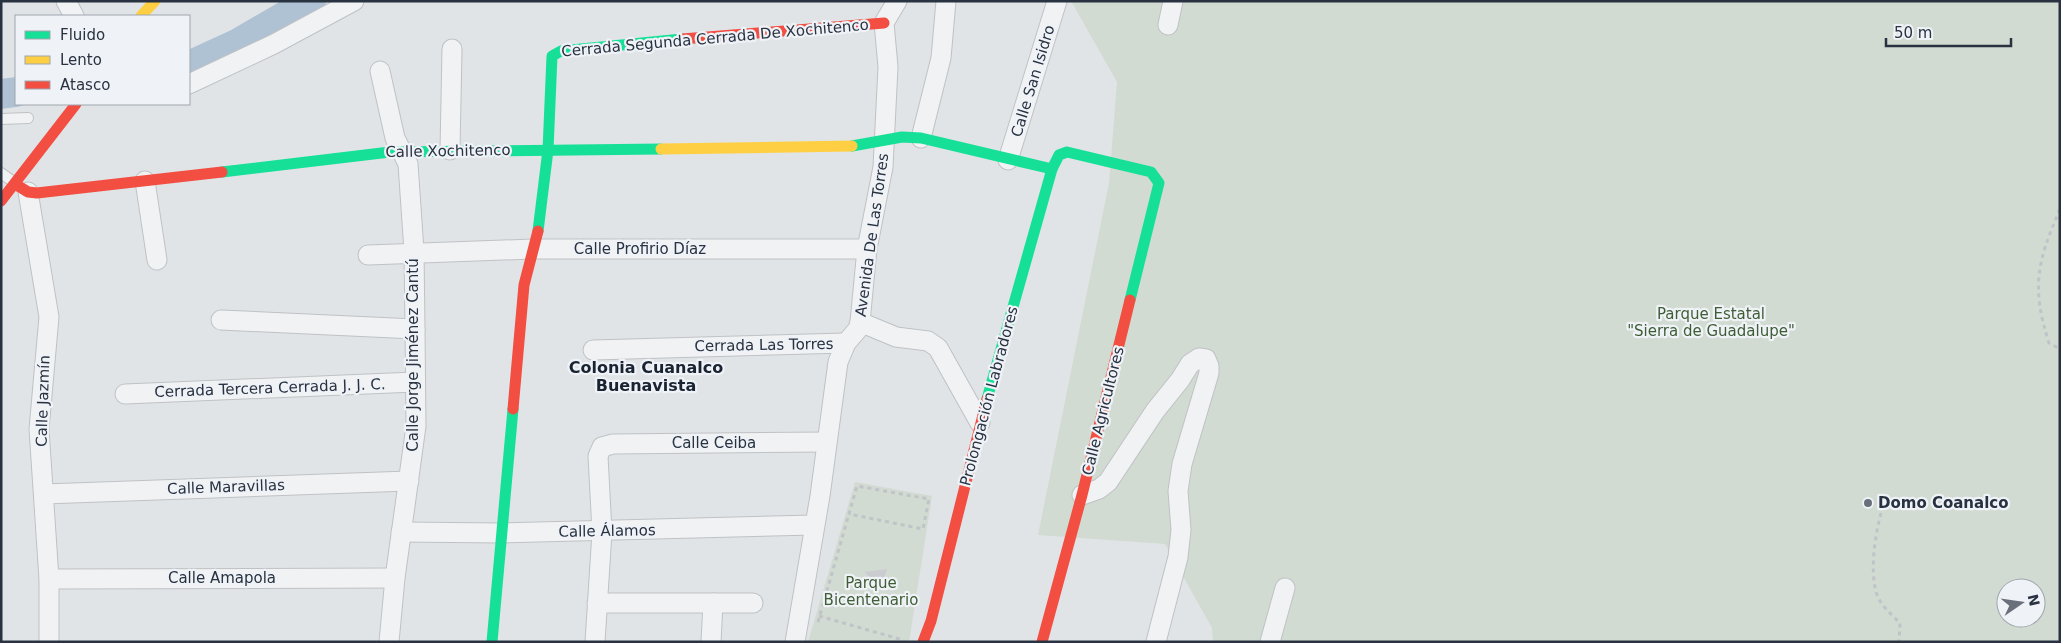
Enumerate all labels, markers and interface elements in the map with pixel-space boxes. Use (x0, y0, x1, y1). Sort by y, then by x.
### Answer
legend (15, 15, 190, 105)
scale bar (1886, 15, 2011, 47)
street label: Cerrada Segunda Cerrada De Xochitenco (560, 16, 870, 60)
street label: Calle San Isidro (1007, 23, 1059, 139)
text: 50 m (1894, 24, 1932, 42)
text: Fluido (60, 26, 105, 44)
text: Lento (60, 51, 102, 69)
text: Atasco (60, 76, 110, 94)
street label: Calle Xochitenco (385, 141, 511, 161)
street label: Avenida De Las Torres (852, 152, 892, 318)
street label: Calle Profirio Díaz (574, 240, 706, 258)
street label: Calle Jorge Jiménez Cantú (404, 258, 422, 452)
street label: Prolongación Labradores (956, 304, 1022, 488)
park label: Parque Estatal "Sierra de Guadalupe" (1627, 305, 1795, 340)
street label: Cerrada Las Torres (694, 335, 834, 355)
street label: Calle Agricultores (1078, 345, 1128, 477)
street label: Calle Jazmín (32, 355, 54, 447)
district label: Colonia Cuanalco Buenavista (569, 358, 723, 395)
street label: Cerrada Tercera Cerrada J. J. C. (154, 375, 386, 401)
street label: Calle Ceiba (672, 434, 756, 452)
street label: Calle Maravillas (167, 476, 285, 498)
place label: Domo Coanalco (1878, 494, 2009, 512)
marker: Domo Coanalco (1862, 497, 1874, 509)
street label: Calle Álamos (558, 520, 656, 541)
street label: Calle Amapola (168, 569, 276, 587)
park label: Parque Bicentenario (824, 574, 918, 609)
north arrow (1996, 578, 2046, 628)
text: N (2025, 593, 2043, 608)

